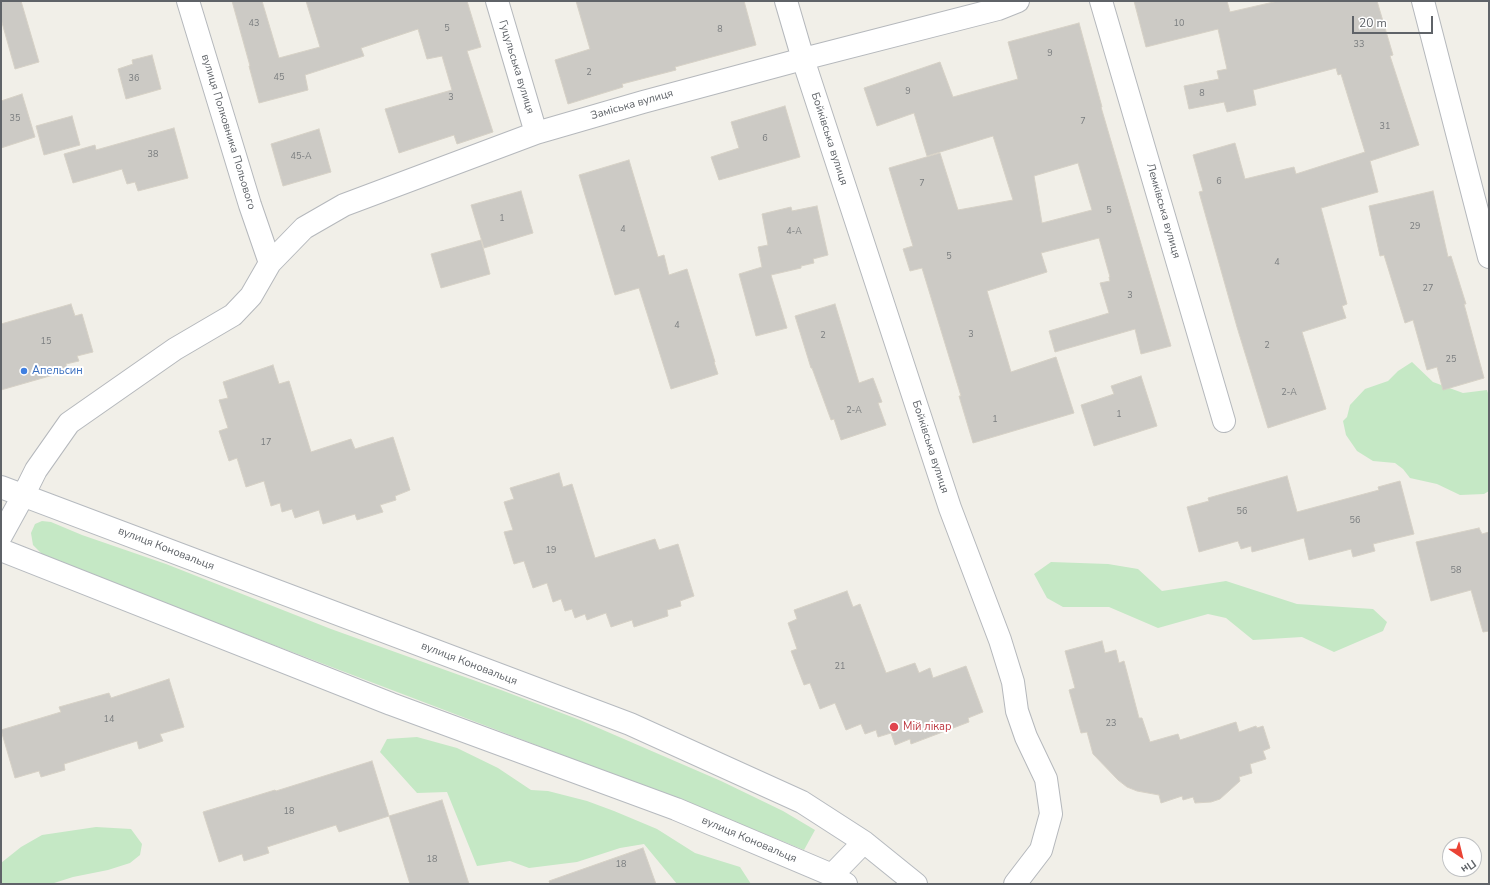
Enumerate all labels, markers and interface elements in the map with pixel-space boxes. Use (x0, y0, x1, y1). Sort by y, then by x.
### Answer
scale bar (1354, 8, 1435, 34)
text: 20 m (1359, 15, 1387, 31)
house number: 43 (249, 19, 259, 29)
street label: Гуцульська вулиця (495, 19, 537, 115)
house number: 10 (1174, 19, 1184, 29)
house number: 5 (444, 24, 450, 34)
house number: 8 (717, 25, 723, 35)
house number: 33 (1354, 40, 1364, 50)
house number: 9 (1047, 49, 1053, 59)
street label: вулиця Полковника Польового (198, 53, 258, 211)
house number: 2 (586, 68, 592, 78)
house number: 45 (274, 73, 284, 83)
house number: 36 (129, 74, 139, 84)
street label: Заміська вулиця (589, 87, 675, 123)
house number: 9 (905, 87, 911, 97)
house number: 8 (1199, 89, 1205, 99)
street label: Бойківська вулиця (808, 91, 850, 187)
house number: 3 (448, 93, 454, 103)
house number: 35 (10, 114, 20, 124)
house number: 7 (1080, 117, 1086, 127)
house number: 31 (1380, 122, 1390, 132)
house number: 6 (762, 134, 768, 144)
house number: 38 (148, 150, 158, 160)
house number: 45-А (290, 152, 312, 162)
street label: Лемківська вулиця (1143, 162, 1183, 260)
house number: 6 (1216, 177, 1222, 187)
house number: 7 (919, 179, 925, 189)
house number: 5 (1106, 206, 1112, 216)
house number: 1 (499, 214, 505, 224)
house number: 29 (1410, 222, 1420, 232)
house number: 4 (620, 225, 626, 235)
house number: 4-А (786, 227, 802, 237)
house number: 5 (946, 252, 952, 262)
house number: 4 (1274, 258, 1280, 268)
house number: 27 (1423, 284, 1433, 294)
house number: 3 (1127, 291, 1133, 301)
house number: 4 (674, 321, 680, 331)
house number: 3 (968, 330, 974, 340)
house number: 2 (820, 331, 826, 341)
house number: 15 (41, 337, 51, 347)
house number: 2 (1264, 341, 1270, 351)
house number: 25 (1446, 355, 1456, 365)
place label: Апельсин (32, 364, 83, 378)
marker: Апельсин (19, 366, 29, 376)
house number: 2-А (1281, 388, 1297, 398)
street label: Бойківська вулиця (909, 399, 951, 495)
house number: 2-А (846, 406, 862, 416)
house number: 1 (1116, 410, 1122, 420)
house number: 1 (992, 415, 998, 425)
house number: 17 (261, 438, 271, 448)
house number: 56 (1237, 507, 1247, 517)
house number: 56 (1350, 516, 1360, 526)
street label: вулиця Коновальця (116, 525, 216, 573)
house number: 19 (546, 546, 556, 556)
house number: 58 (1451, 566, 1461, 576)
street label: вулиця Коновальця (419, 640, 519, 688)
house number: 21 (835, 662, 845, 672)
house number: 14 (104, 715, 114, 725)
house number: 23 (1106, 719, 1116, 729)
place label: Мій лікар (903, 720, 952, 734)
marker: Мій лікар (888, 721, 900, 733)
house number: 18 (284, 807, 294, 817)
street label: вулиця Коновальця (699, 814, 799, 866)
north arrow (1442, 837, 1482, 877)
house number: 18 (427, 855, 437, 865)
text: Пн (1458, 856, 1479, 877)
house number: 18 (616, 860, 626, 870)

